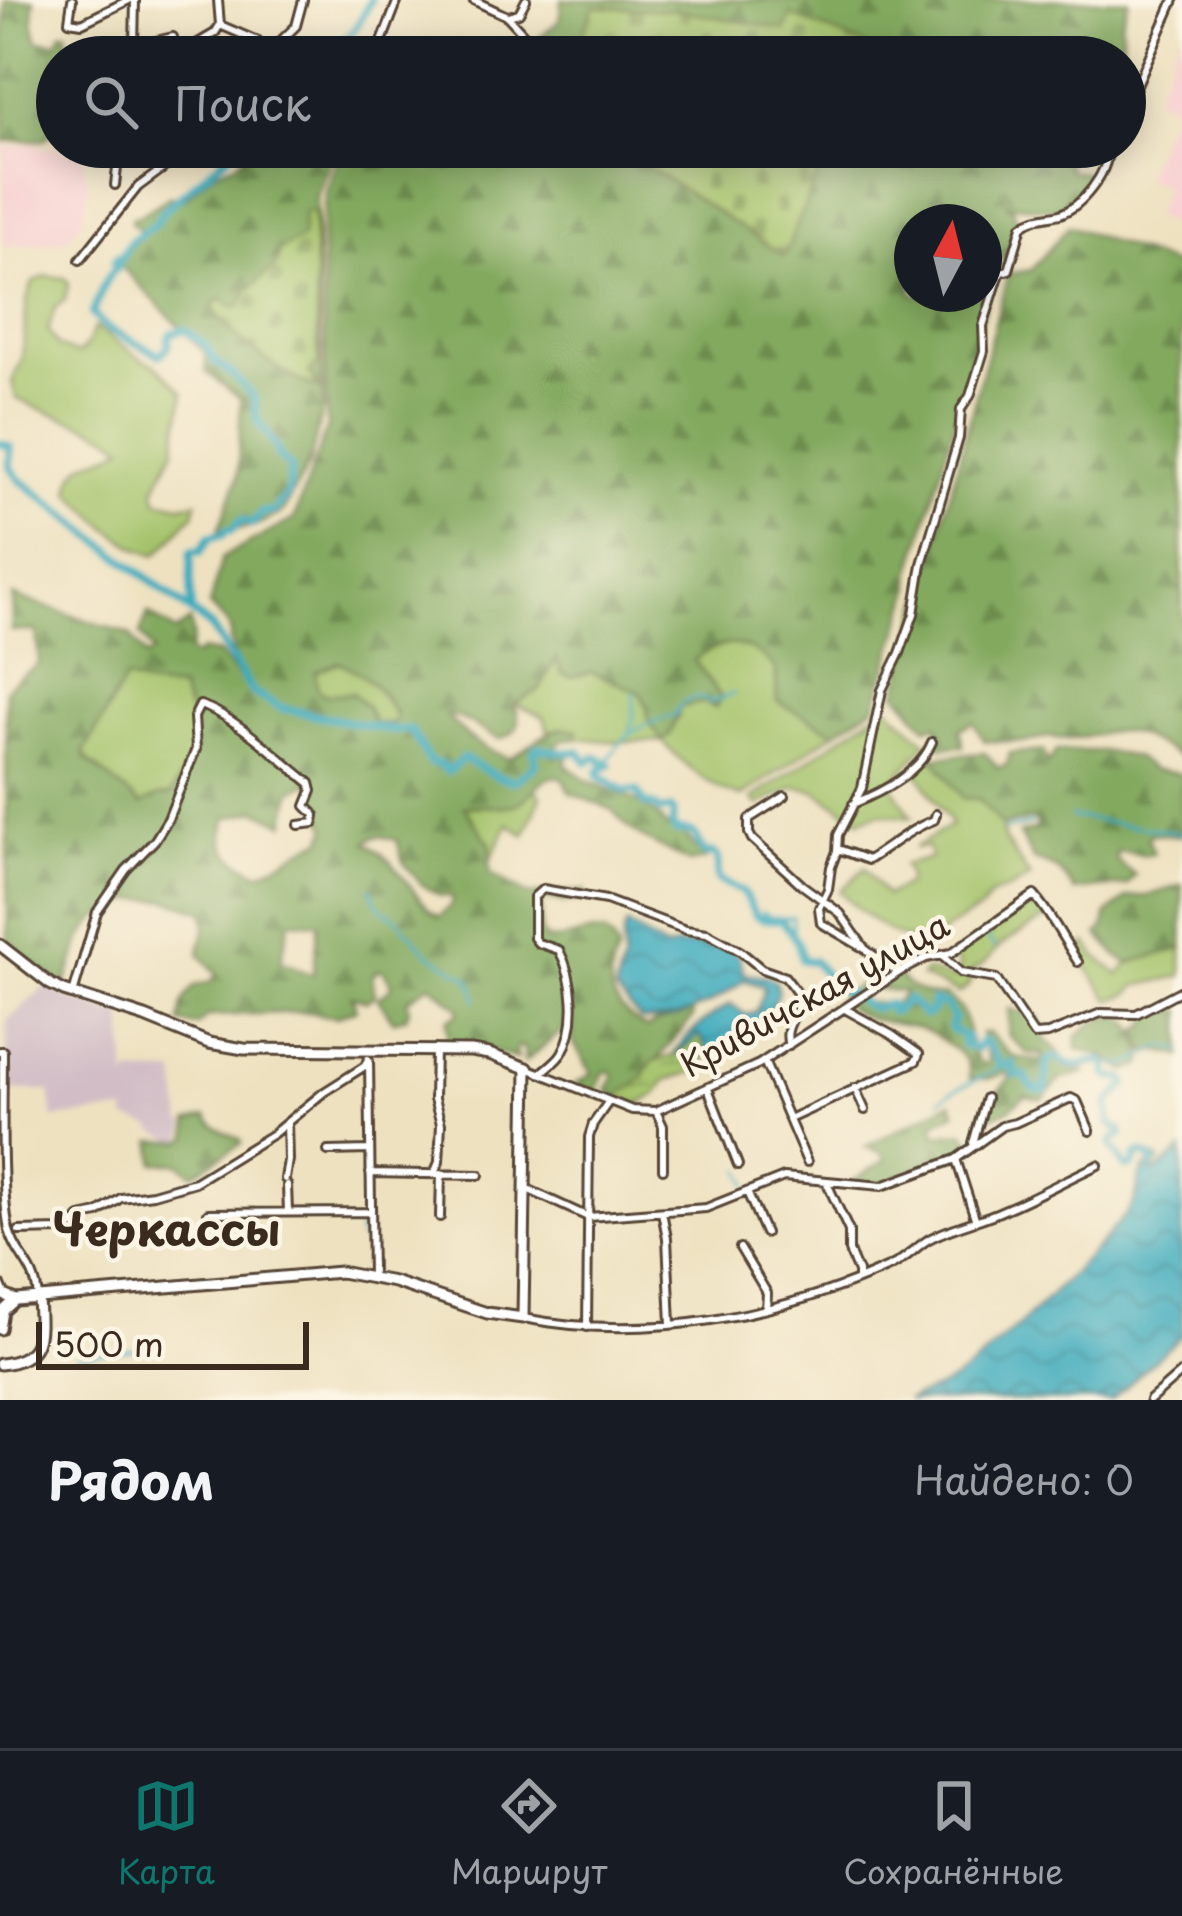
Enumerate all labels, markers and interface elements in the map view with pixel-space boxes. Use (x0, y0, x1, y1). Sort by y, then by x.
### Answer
search box (36, 36, 1146, 168)
text: Поиск (174, 68, 311, 136)
icon: search (78, 69, 144, 135)
north arrow (894, 204, 1002, 312)
street label: Кривичская улица (671, 898, 958, 1088)
district label: Черкассы (52, 1193, 280, 1261)
scale bar (36, 1316, 309, 1369)
text: 500 m (54, 1318, 164, 1368)
text: Рядом (48, 1440, 214, 1517)
text: Найдено: 0 (914, 1449, 1134, 1508)
tab: Карта (118, 1773, 215, 1895)
tab: Маршрут (451, 1773, 607, 1895)
tab: Сохранённые (843, 1773, 1064, 1895)

